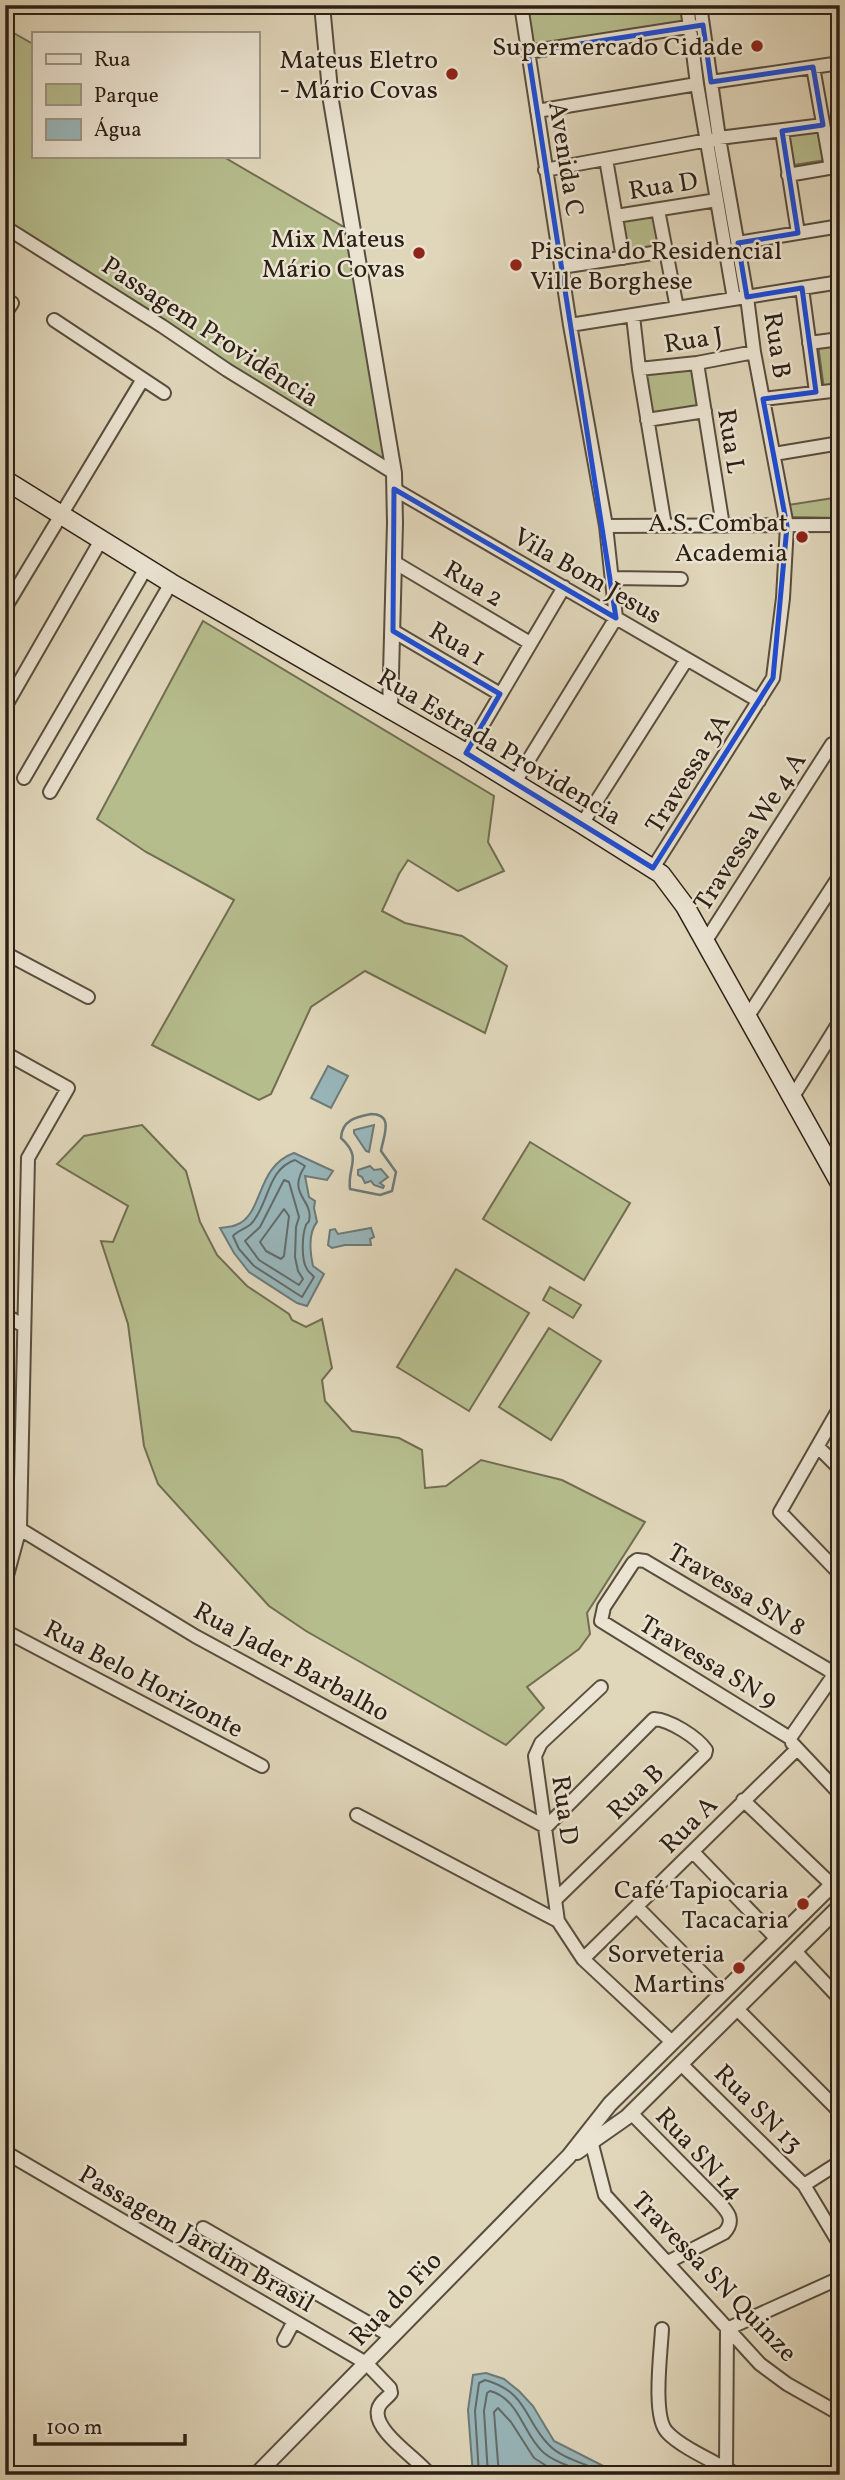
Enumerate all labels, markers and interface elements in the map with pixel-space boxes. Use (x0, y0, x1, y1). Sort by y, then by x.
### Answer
place label: Supermercado Cidade (492, 30, 743, 66)
legend (32, 32, 259, 158)
marker: Supermercado Cidade (749, 38, 765, 54)
place label: Mateus Eletro - Mário Covas (279, 43, 438, 109)
text: Rua (94, 46, 131, 75)
marker: Mateus Eletro - Mário Covas (444, 66, 460, 82)
text: Parque (94, 82, 159, 111)
street label: Avenida C (538, 99, 592, 219)
text: Água (94, 116, 142, 145)
street label: Rua D (626, 164, 701, 210)
place label: Mix Mateus Mário Covas (262, 222, 405, 288)
place label: Piscina do Residencial Ville Borghese (530, 234, 782, 300)
marker: Mix Mateus Mário Covas (411, 245, 427, 261)
street label: Passagem Providência (94, 249, 326, 417)
marker: Piscina do Residencial Ville Borghese (508, 257, 524, 273)
street label: Rua B (753, 310, 799, 381)
street label: Rua J (661, 319, 725, 363)
street label: Rua L (707, 406, 753, 477)
place label: A.S. Combat Academia (648, 506, 788, 572)
street label: Vila Bom Jesus (506, 520, 668, 634)
marker: A.S. Combat Academia (794, 529, 810, 545)
street label: Rua 2 (436, 553, 510, 617)
street label: Rua 1 (422, 614, 492, 676)
street label: Rua Estrada Providencia (370, 660, 628, 835)
street label: Travessa 3A (638, 707, 740, 841)
street label: Travessa We 4 A (686, 745, 816, 919)
street label: Travessa SN 8 (660, 1535, 812, 1646)
street label: Rua Jader Barbalho (186, 1594, 396, 1732)
street label: Travessa SN 9 (632, 1607, 784, 1718)
street label: Rua Belo Horizonte (37, 1612, 249, 1748)
street label: Rua B (600, 1756, 673, 1829)
street label: Rua D (541, 1773, 587, 1847)
street label: Rua A (652, 1788, 727, 1863)
place label: Café Tapiocaria Tacacaria (614, 1873, 789, 1939)
marker: Café Tapiocaria Tacacaria (795, 1896, 811, 1912)
place label: Sorveteria Martins (607, 1937, 725, 2003)
marker: Sorveteria Martins (731, 1960, 747, 1976)
street label: Rua SN 13 (705, 2057, 810, 2162)
street label: Rua SN 14 (646, 2100, 751, 2209)
street label: Passagem Jardim Brasil (71, 2157, 321, 2322)
street label: Travessa SN Quinze (623, 2184, 805, 2371)
street label: Rua do Fio (342, 2244, 451, 2355)
scale bar (35, 2403, 186, 2447)
text: 100 m (46, 2414, 103, 2443)

